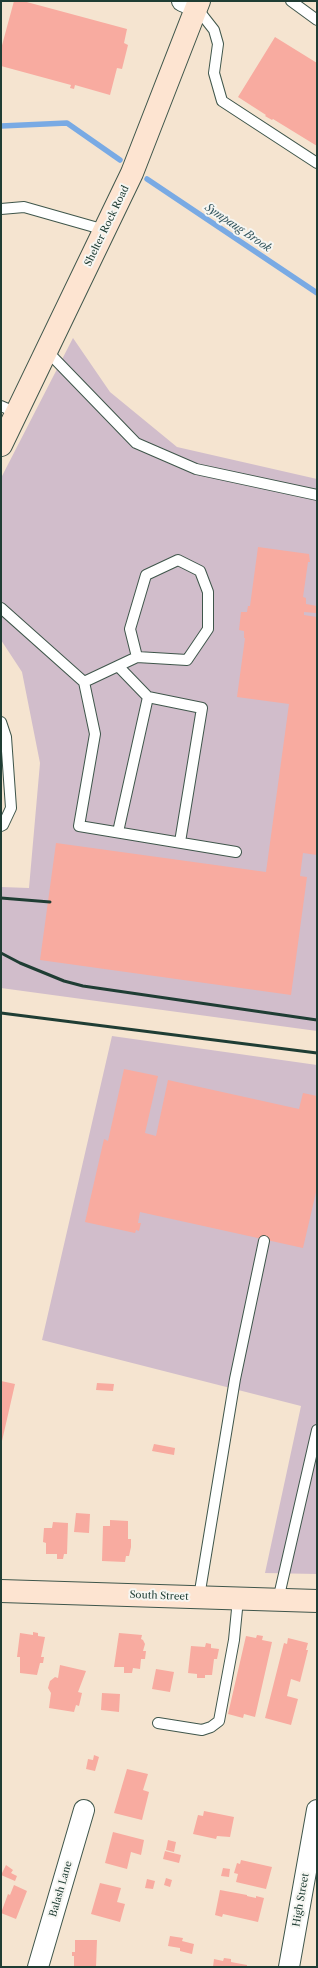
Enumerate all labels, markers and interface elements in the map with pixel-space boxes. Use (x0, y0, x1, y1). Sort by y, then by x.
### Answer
street label: Shelter Rock Road (82, 184, 132, 268)
water label: Sympaug Brook (202, 201, 274, 255)
street label: South Street (129, 1589, 189, 1603)
street label: Balash Lane (47, 1860, 75, 1918)
street label: High Street (290, 1872, 312, 1928)

